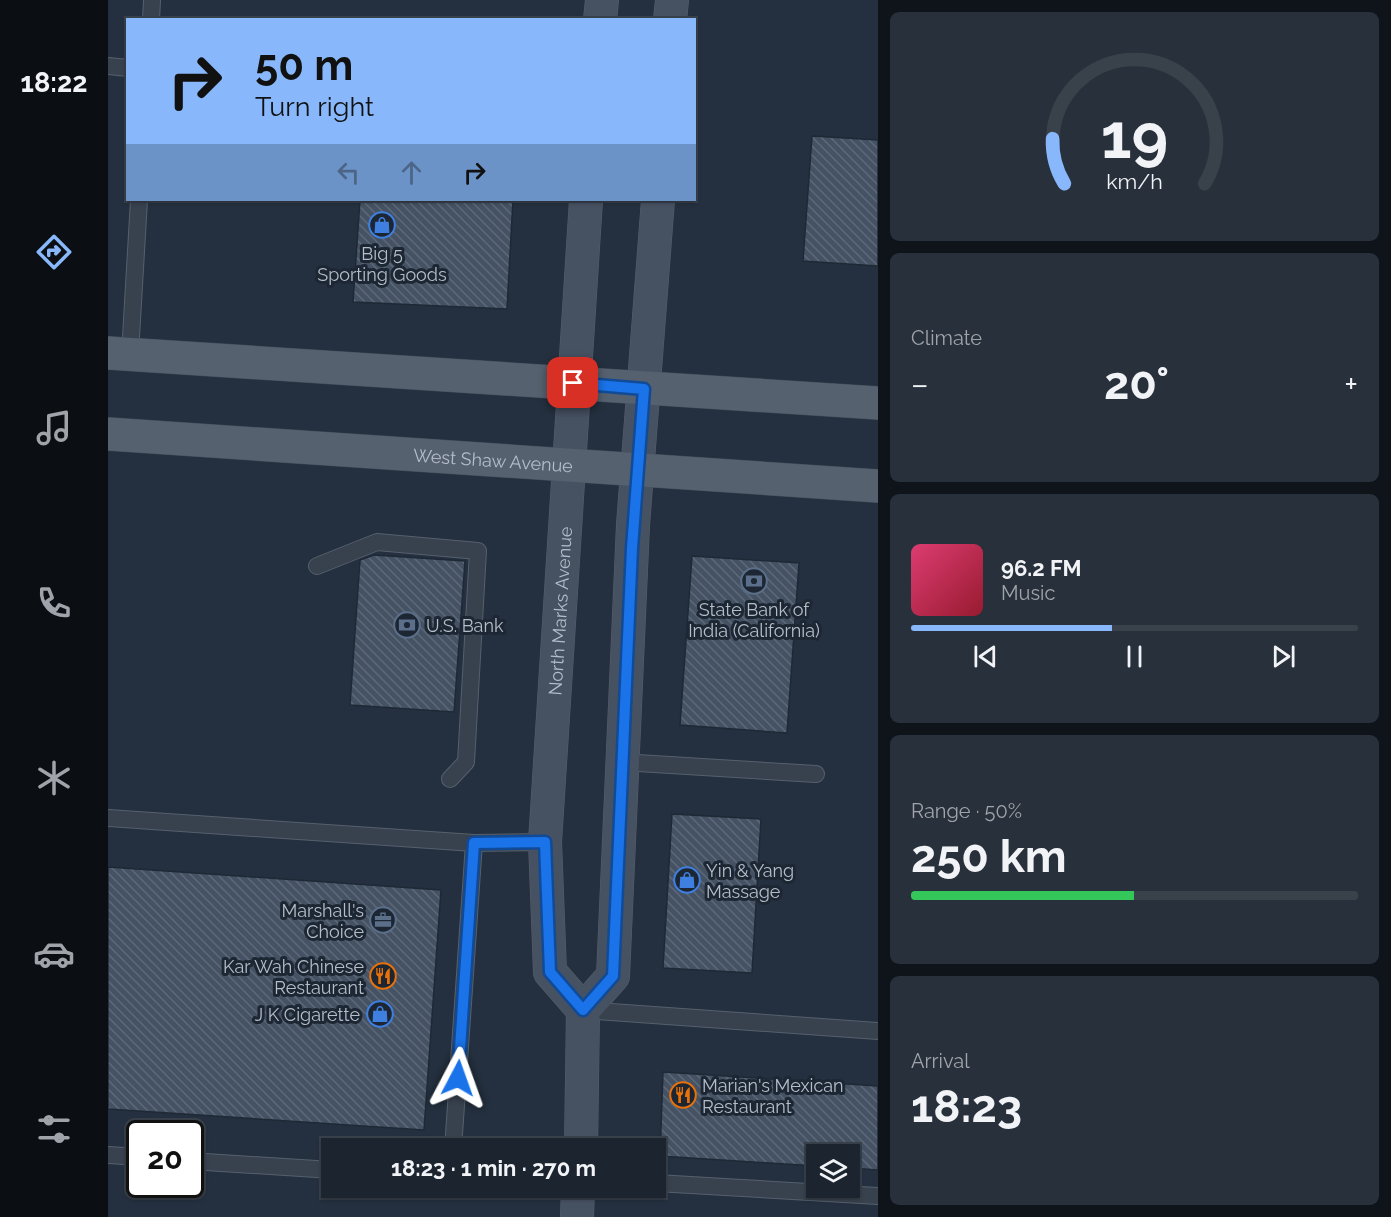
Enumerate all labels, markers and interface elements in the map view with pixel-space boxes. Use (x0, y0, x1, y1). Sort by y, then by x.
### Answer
text: 50 m (255, 41, 353, 90)
icon: right (156, 42, 234, 120)
text: 18:22 (21, 67, 87, 98)
text: Turn right (255, 91, 374, 122)
text: 19 (1101, 99, 1168, 173)
icon: left (332, 156, 365, 189)
icon: ahead (395, 156, 428, 189)
icon: right (458, 156, 491, 189)
text: km/h (1106, 169, 1163, 194)
shop icon: Big 5 Sporting Goods (367, 210, 397, 240)
icon: directions (33, 231, 75, 273)
place label: Big 5 Sporting Goods (317, 243, 447, 285)
text: Climate (911, 326, 982, 350)
pin (547, 357, 598, 408)
text: 20° (1104, 357, 1169, 410)
text: − (911, 365, 929, 404)
text: + (1344, 365, 1358, 404)
icon: arrive (556, 366, 589, 399)
icon: music (33, 407, 75, 449)
street label: West Shaw Avenue (413, 444, 574, 476)
street label: North Marks Avenue (544, 525, 576, 696)
text: 96.2 FM (1001, 555, 1082, 581)
bank icon: State Bank of India (California) (739, 566, 769, 596)
text: Music (1001, 581, 1055, 605)
icon: phone (33, 582, 75, 624)
place label: State Bank of India (California) (688, 599, 820, 641)
bank icon: U.S. Bank (392, 610, 422, 640)
place label: U.S. Bank (426, 615, 504, 636)
icon: previous (969, 640, 1002, 673)
icon: pause (1118, 640, 1151, 673)
icon: next (1267, 640, 1300, 673)
icon: climate (33, 757, 75, 799)
text: Range · 50% (911, 799, 1022, 823)
text: 250 km (911, 830, 1067, 883)
place label: Yin & Yang Massage (706, 860, 794, 902)
shop icon: Yin & Yang Massage (672, 865, 702, 895)
place label: Marshall's Choice (282, 900, 364, 942)
office icon: Marshall's Choice (368, 905, 398, 935)
icon: car (33, 933, 75, 975)
place label: Kar Wah Chinese Restaurant (223, 956, 364, 998)
restaurant icon: Kar Wah Chinese Restaurant (368, 961, 398, 991)
shop icon: J K Cigarette (365, 999, 395, 1029)
place label: J K Cigarette (255, 1004, 360, 1025)
position arrow (426, 1046, 490, 1110)
text: Arrival (911, 1049, 970, 1073)
place label: Marian's Mexican Restaurant (702, 1075, 844, 1117)
restaurant icon: Marian's Mexican Restaurant (668, 1080, 698, 1110)
text: 18:23 (911, 1080, 1022, 1133)
icon: filters (33, 1108, 75, 1150)
speed limit sign: 20 (126, 1120, 204, 1198)
map controls (806, 1144, 860, 1198)
button: layers (806, 1144, 860, 1198)
text: 18:23 · 1 min · 270 m (391, 1155, 596, 1181)

